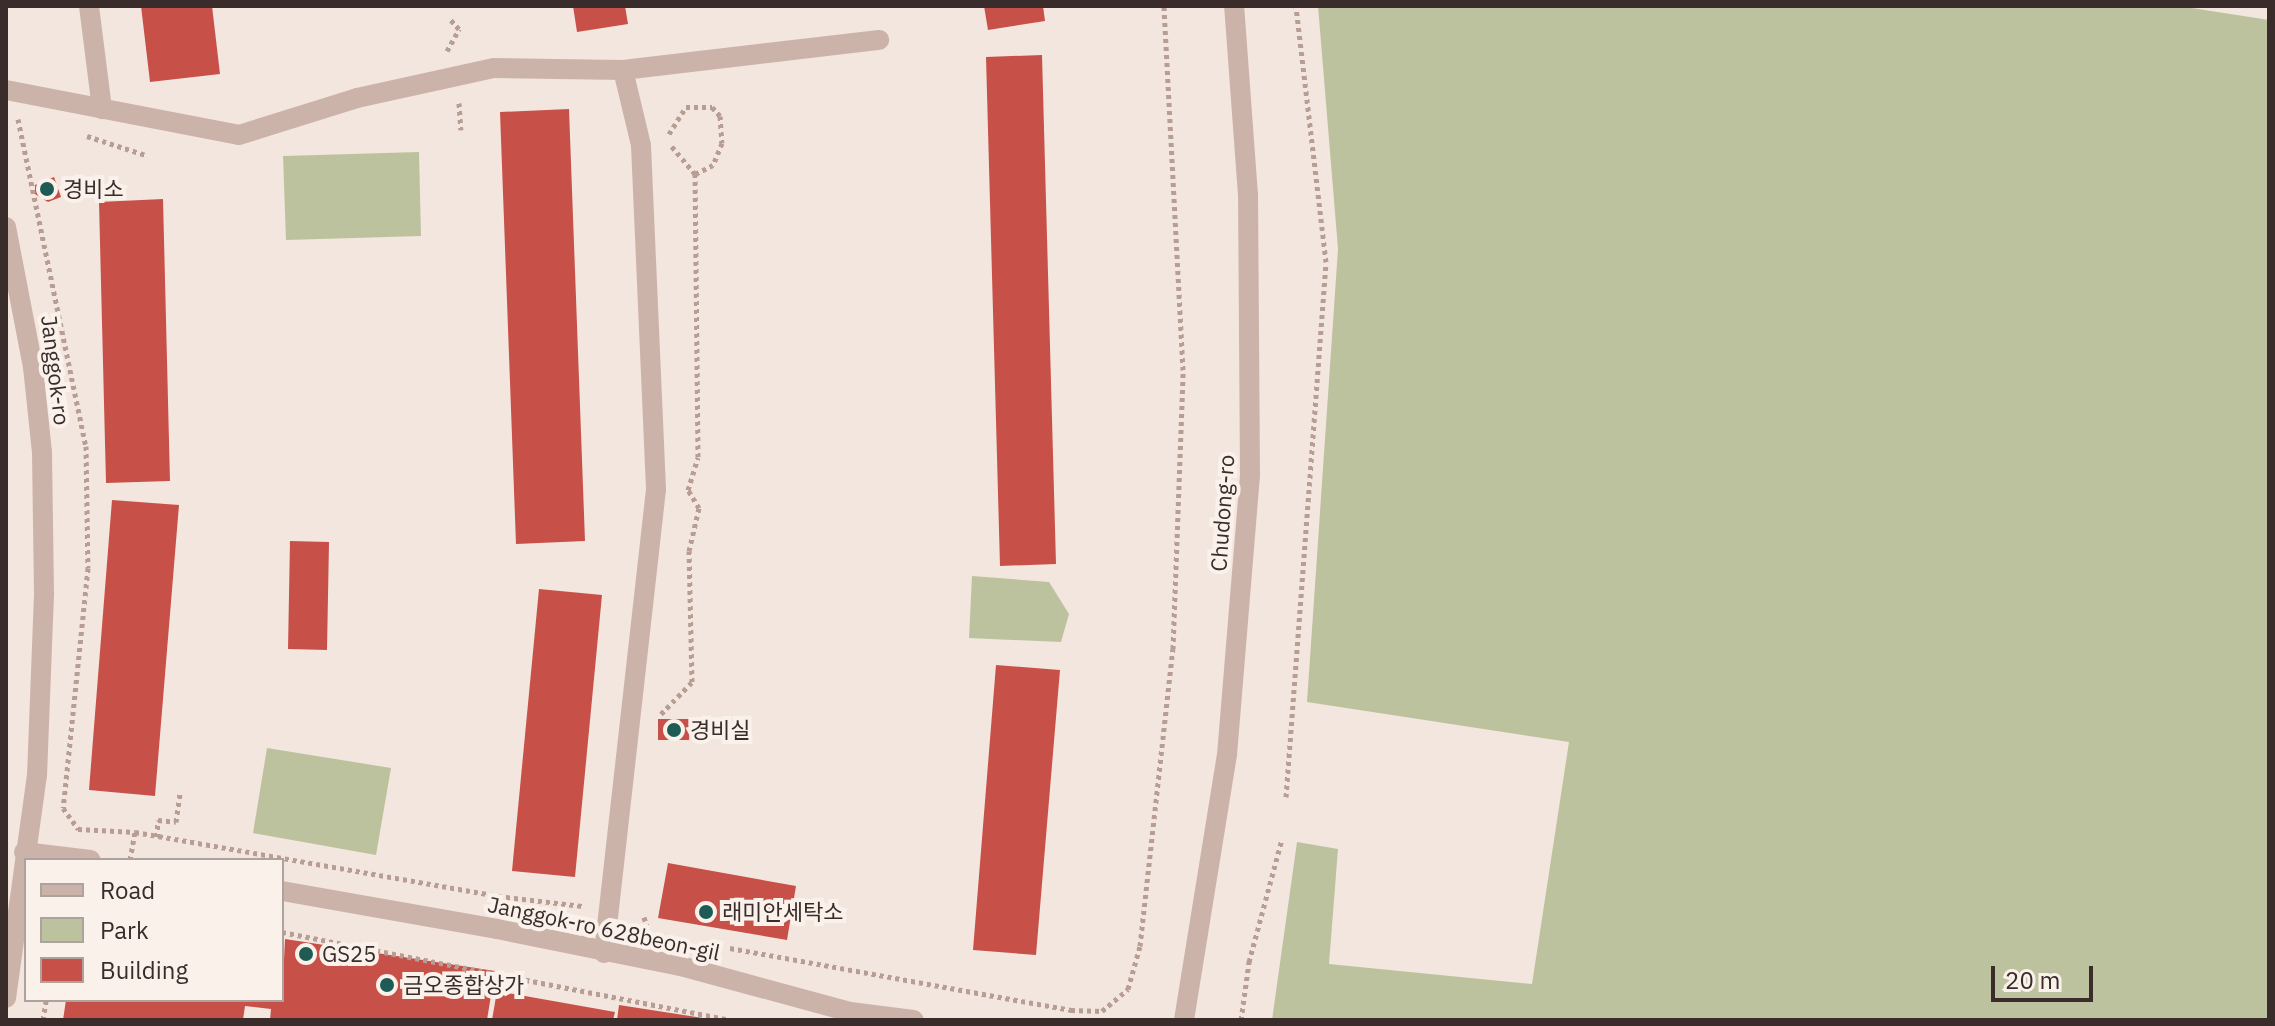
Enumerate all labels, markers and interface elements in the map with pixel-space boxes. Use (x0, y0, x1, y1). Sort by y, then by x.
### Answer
place label: 경비소 (63, 176, 124, 202)
marker: 경비소 (38, 180, 56, 198)
street label: Janggok-ro (36, 314, 76, 426)
street label: Chudong-ro (1205, 454, 1239, 572)
place label: 경비실 (690, 717, 751, 743)
marker: 경비실 (665, 721, 683, 739)
legend (24, 858, 284, 1002)
text: Road (100, 874, 155, 906)
street label: Janggok-ro 628beon-gil (485, 890, 723, 966)
place label: 래미안세탁소 (722, 899, 843, 925)
marker: 래미안세탁소 (697, 903, 715, 921)
text: Park (100, 914, 149, 946)
place label: GS25 (322, 941, 376, 967)
marker: GS25 (297, 945, 315, 963)
scale bar (1995, 950, 2097, 1000)
text: Building (100, 954, 188, 986)
text: 20 m (2005, 964, 2060, 996)
place label: 금오종합상가 (403, 972, 524, 998)
marker: 금오종합상가 (378, 976, 396, 994)

